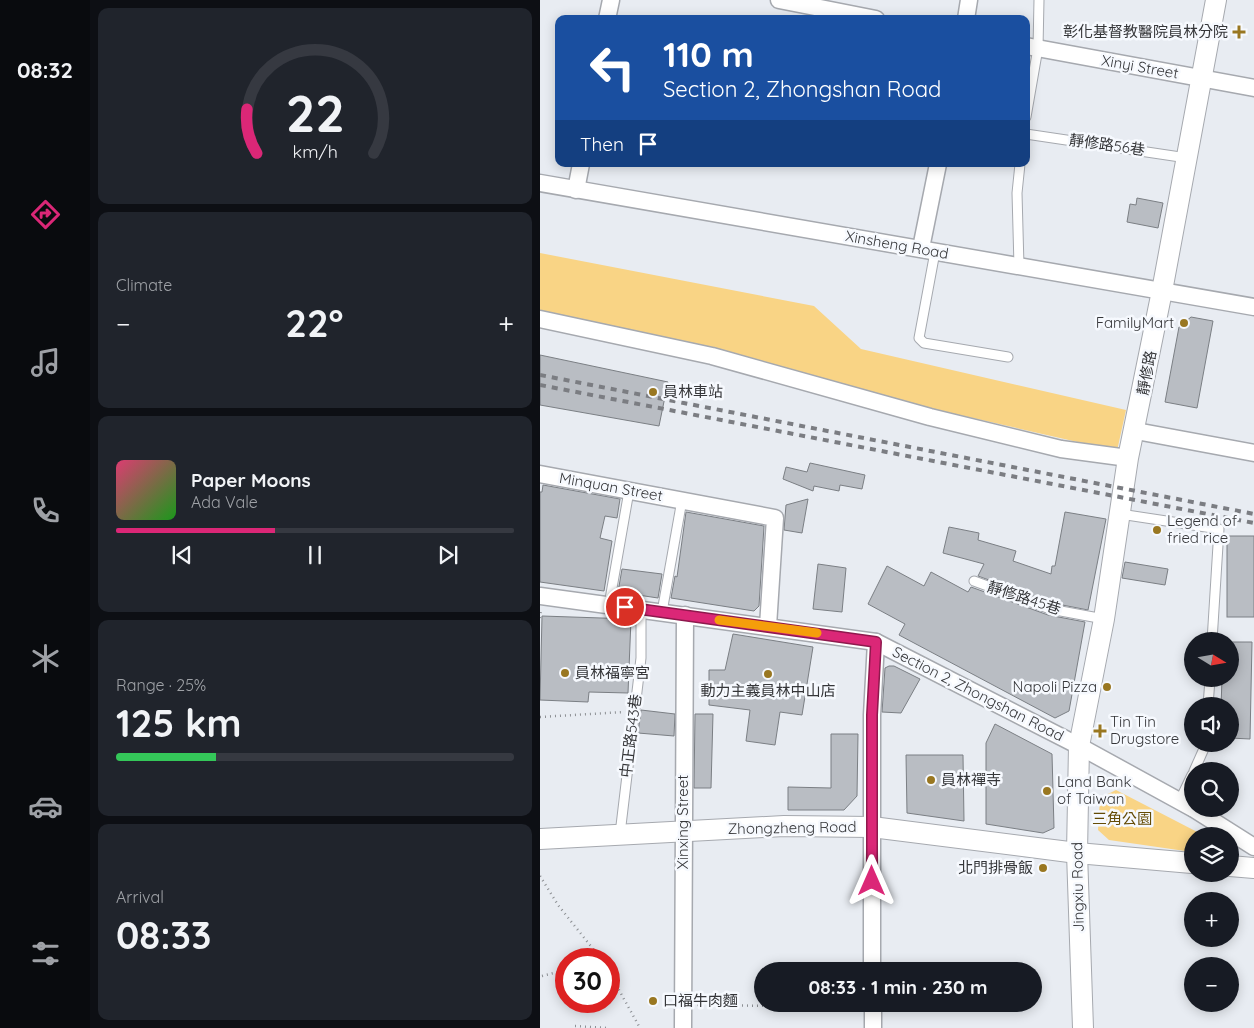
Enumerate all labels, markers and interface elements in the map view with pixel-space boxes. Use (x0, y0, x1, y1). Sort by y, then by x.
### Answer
place label: 彰化基督教醫院員林分院 (1063, 22, 1228, 41)
marker: 彰化基督教醫院員林分院 (1232, 25, 1246, 39)
text: 110 m (663, 32, 754, 76)
icon: left (580, 35, 645, 100)
street label: Xinyi Street (1100, 50, 1180, 83)
text: 08:32 (17, 56, 73, 84)
text: Section 2, Zhongshan Road (663, 75, 941, 103)
text: 22 (285, 80, 345, 145)
icon: arrive (634, 130, 662, 158)
street label: 靜修路56巷 (1068, 130, 1146, 159)
text: Then (580, 132, 624, 156)
text: km/h (292, 140, 338, 162)
icon: directions (28, 197, 63, 232)
street label: Xinsheng Road (844, 226, 950, 263)
text: Climate (116, 275, 172, 295)
text: 22° (285, 299, 343, 347)
text: − (116, 306, 131, 341)
text: + (498, 306, 514, 341)
place label: FamilyMart (1096, 313, 1174, 332)
marker: FamilyMart (1178, 317, 1190, 329)
icon: music (28, 345, 63, 380)
street label: 靜修路 (1133, 349, 1160, 397)
place label: 員林車站 (663, 382, 723, 401)
marker: 員林車站 (647, 386, 659, 398)
text: Paper Moons (191, 468, 311, 492)
street label: Minquan Street (558, 468, 664, 505)
text: Ada Vale (191, 492, 258, 512)
icon: phone (28, 493, 63, 528)
place label: Legend of fried rice (1167, 511, 1238, 547)
marker: Legend of fried rice (1151, 524, 1163, 536)
icon: previous (168, 541, 196, 569)
icon: pause (301, 541, 329, 569)
icon: next (434, 541, 462, 569)
street label: 靜修路45巷 (985, 577, 1063, 618)
pin (604, 586, 646, 628)
icon: arrive (611, 593, 639, 621)
north arrow (1184, 632, 1239, 688)
map controls (1184, 632, 1239, 1012)
icon: climate (28, 641, 63, 676)
street label: Section 2, Zhongshan Road (889, 642, 1067, 745)
place label: 員林福寧宮 (575, 663, 650, 682)
marker: 員林福寧宮 (559, 667, 571, 679)
marker: 動力主義員林中山店 (762, 668, 774, 680)
text: Range · 25% (116, 675, 206, 695)
place label: Napoli Pizza (1012, 677, 1097, 696)
place label: 動力主義員林中山店 (700, 681, 836, 700)
marker: Napoli Pizza (1101, 681, 1113, 693)
street label: 中正路543巷 (616, 693, 645, 779)
button: sound (1184, 697, 1239, 752)
text: 125 km (116, 699, 242, 747)
place label: Tin Tin Drugstore (1110, 712, 1179, 748)
marker: Tin Tin Drugstore (1094, 725, 1106, 737)
button: search (1184, 762, 1239, 817)
place label: 員林禪寺 (941, 770, 1001, 789)
place label: Land Bank of Taiwan (1057, 772, 1131, 808)
marker: 員林禪寺 (925, 774, 937, 786)
street label: Xinxing Street (673, 775, 692, 869)
marker: Land Bank of Taiwan (1041, 785, 1053, 797)
icon: car (28, 789, 63, 824)
park label: 三角公園 (1092, 809, 1152, 828)
street label: Zhongzheng Road (727, 817, 857, 838)
button: layers (1184, 827, 1239, 882)
street label: Jingxiu Road (1067, 842, 1088, 932)
position arrow (845, 854, 897, 906)
place label: 北門排骨飯 (958, 858, 1033, 877)
marker: 北門排骨飯 (1037, 862, 1049, 874)
text: Arrival (116, 887, 164, 907)
button: + (1184, 892, 1239, 947)
text: 08:33 (116, 911, 211, 959)
icon: filters (28, 936, 63, 971)
speed limit sign: 30 (555, 948, 620, 1013)
button: − (1184, 957, 1239, 1012)
text: 08:33 · 1 min · 230 m (809, 975, 987, 999)
place label: 口福牛肉麵 (663, 991, 738, 1010)
marker: 口福牛肉麵 (647, 995, 659, 1007)

